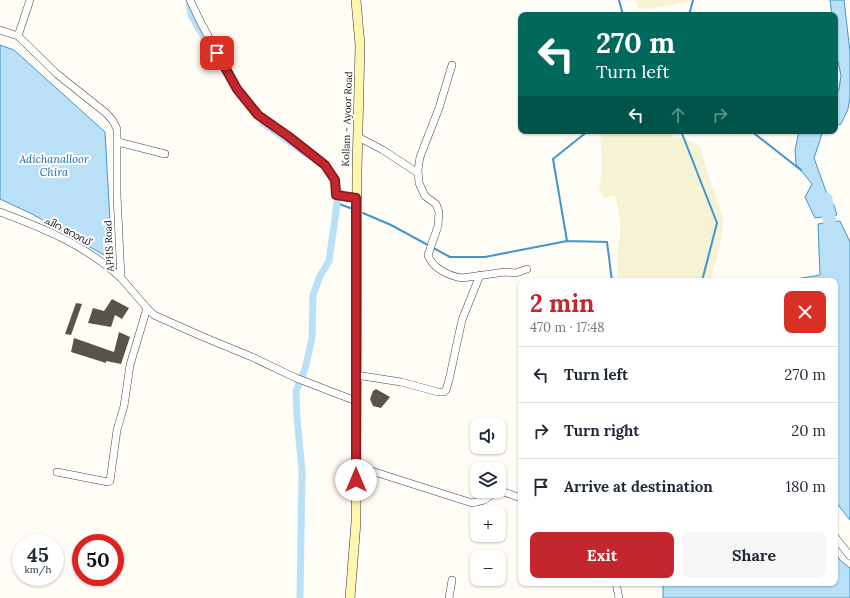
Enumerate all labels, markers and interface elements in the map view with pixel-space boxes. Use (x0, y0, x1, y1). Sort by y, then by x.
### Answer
text: 270 m (596, 25, 675, 61)
icon: left (530, 28, 582, 80)
pin (200, 36, 234, 70)
icon: arrive (206, 42, 228, 64)
text: Turn left (596, 60, 669, 83)
street label: Kollam - Ayoor Road (339, 71, 355, 167)
icon: left (625, 104, 647, 126)
icon: ahead (667, 104, 689, 126)
icon: right (709, 104, 731, 126)
water label: Adichanalloor Chira (18, 152, 90, 179)
street label: ചിറ റോഡ് (42, 213, 94, 249)
street label: APHS Road (101, 220, 117, 273)
text: 2 min (530, 288, 594, 319)
button: close (784, 291, 826, 333)
text: 470 m · 17:48 (530, 319, 605, 336)
icon: left (530, 364, 552, 386)
text: Turn left (564, 365, 628, 384)
text: 270 m (784, 365, 826, 384)
map controls (470, 418, 506, 586)
button: sound (470, 418, 506, 454)
icon: right (530, 420, 552, 442)
text: Turn right (564, 421, 640, 440)
text: 20 m (791, 421, 826, 440)
position arrow (335, 459, 377, 501)
button: layers (470, 462, 506, 498)
icon: arrive (530, 476, 552, 498)
text: Arrive at destination (564, 477, 713, 496)
text: 180 m (785, 477, 826, 496)
button: + (470, 506, 506, 542)
button: Exit (530, 532, 674, 578)
button: Share (682, 532, 826, 578)
speed limit sign: 50 (72, 534, 124, 586)
text: 45 (27, 542, 49, 567)
button: − (470, 550, 506, 586)
text: km/h (24, 563, 52, 576)

